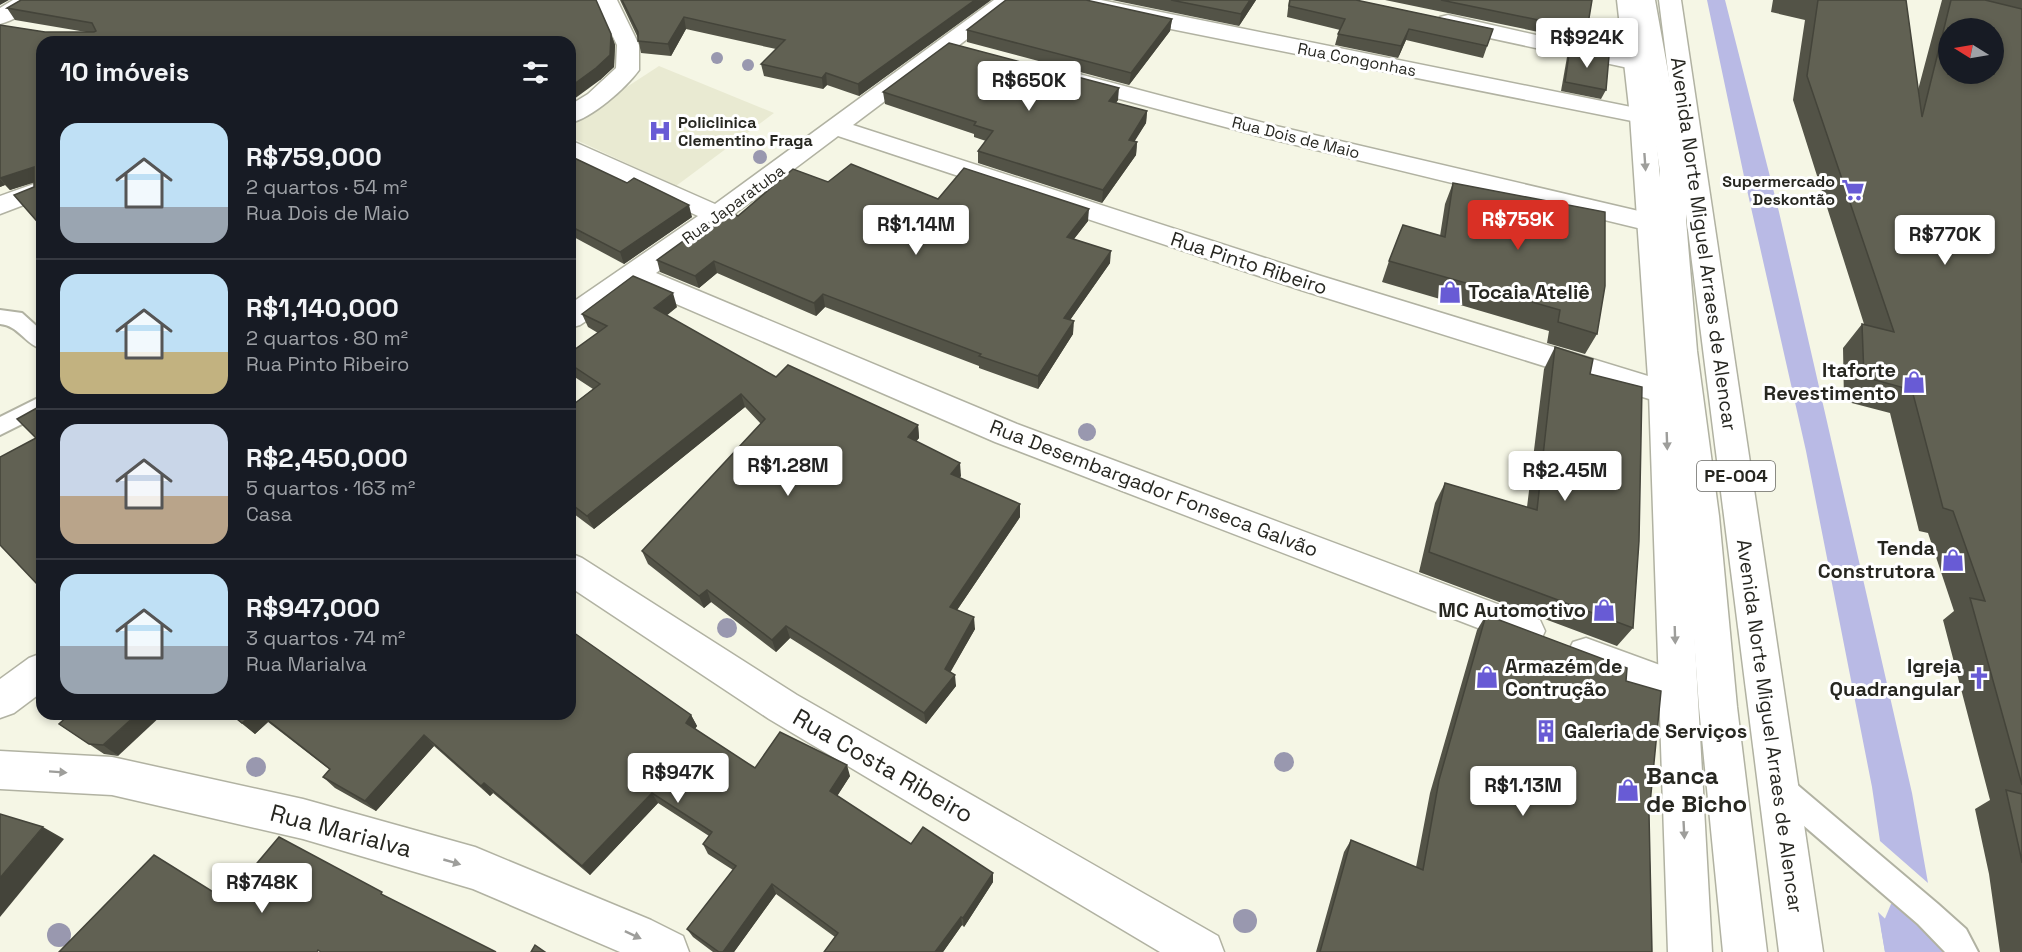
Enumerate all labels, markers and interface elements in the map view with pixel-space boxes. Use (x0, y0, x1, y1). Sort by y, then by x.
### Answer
pin: R$924K (1538, 18, 1636, 69)
north arrow (1938, 18, 2004, 84)
map controls (1938, 18, 2004, 84)
text: R$924K (1550, 24, 1624, 50)
street label: Rua Congonhas (1296, 38, 1418, 81)
text: 10 imóveis (60, 55, 189, 89)
street label: Avenida Norte Miguel Arraes de Alencar (1665, 55, 1743, 433)
icon: filters (519, 56, 552, 89)
pin: R$650K (980, 61, 1078, 112)
text: R$650K (992, 67, 1066, 93)
street label: Rua Dois de Maio (1230, 111, 1362, 164)
place label: Policlinica Clementino Fraga (678, 112, 813, 151)
hospital icon: Policlinica Clementino Fraga (647, 118, 673, 144)
text: R$759,000 (246, 140, 382, 174)
icon: home (108, 147, 180, 219)
one-way arrow (1640, 153, 1650, 172)
street label: Rua Japaratuba (678, 160, 789, 249)
place label: Supermercado Deskontão (1722, 171, 1835, 210)
text: 2 quartos · 54 m² (246, 174, 407, 200)
supermarket icon: Supermercado Deskontão (1840, 177, 1866, 203)
text: Rua Dois de Maio (246, 200, 410, 226)
pin: R$759K (1469, 200, 1567, 251)
pin: R$1.14M (861, 205, 971, 256)
text: R$759K (1482, 206, 1554, 232)
text: R$1.14M (877, 211, 955, 237)
pin: R$770K (1896, 215, 1994, 266)
text: R$770K (1909, 221, 1981, 247)
street label: Rua Pinto Ribeiro (1167, 225, 1331, 301)
shop icon: Tocaia Ateliê (1437, 279, 1463, 305)
place label: Tocaia Ateliê (1468, 279, 1590, 305)
text: R$1,140,000 (246, 291, 399, 325)
icon: home (108, 298, 180, 370)
text: 2 quartos · 80 m² (246, 325, 408, 351)
text: Rua Pinto Ribeiro (246, 351, 409, 377)
place label: Itaforte Revestimento (1764, 357, 1896, 406)
shop icon: Itaforte Revestimento (1901, 369, 1927, 395)
street label: Rua Desembargador Fonseca Galvão (986, 413, 1322, 563)
one-way arrow (1663, 431, 1672, 450)
text: R$2,450,000 (246, 441, 408, 475)
pin: R$1.28M (733, 446, 843, 497)
icon: home (108, 448, 180, 520)
pin: R$2.45M (1510, 451, 1620, 502)
text: R$1.28M (747, 452, 829, 478)
text: R$2.45M (1523, 457, 1607, 483)
road number: PE-004 (1697, 461, 1775, 491)
text: 5 quartos · 163 m² (246, 475, 415, 501)
text: Casa (246, 501, 292, 527)
place label: Tenda Construtora (1818, 535, 1935, 584)
street label: Avenida Norte Miguel Arraes de Alencar (1731, 537, 1809, 915)
shop icon: Tenda Construtora (1940, 547, 1966, 573)
text: R$947,000 (246, 591, 380, 625)
place label: MC Automotivo (1438, 597, 1586, 623)
shop icon: MC Automotivo (1591, 597, 1617, 623)
icon: home (108, 598, 180, 670)
text: 3 quartos · 74 m² (246, 625, 405, 651)
one-way arrow (1670, 626, 1680, 645)
text: Rua Marialva (246, 651, 367, 677)
place label: Armazém de Contrução (1505, 653, 1622, 702)
place label: Igreja Quadrangular (1830, 653, 1961, 702)
shop icon: Armazém de Contrução (1474, 664, 1500, 690)
church icon: Igreja Quadrangular (1966, 665, 1992, 691)
street label: Rua Costa Ribeiro (787, 701, 979, 830)
building icon: Galeria de Serviços (1533, 718, 1559, 744)
place label: Galeria de Serviços (1564, 718, 1747, 744)
pin: R$947K (629, 753, 727, 804)
text: R$947K (642, 759, 714, 785)
place label: Banca de Bicho (1646, 760, 1747, 819)
pin: R$1.13M (1468, 766, 1578, 817)
one-way arrow (49, 767, 68, 777)
text: R$1.13M (1484, 772, 1562, 798)
shop icon: Banca de Bicho (1615, 777, 1641, 803)
street label: Rua Marialva (267, 797, 416, 864)
one-way arrow (1680, 821, 1689, 840)
one-way arrow (444, 858, 462, 867)
pin: R$748K (213, 863, 311, 914)
text: R$748K (226, 869, 298, 895)
one-way arrow (624, 931, 642, 940)

